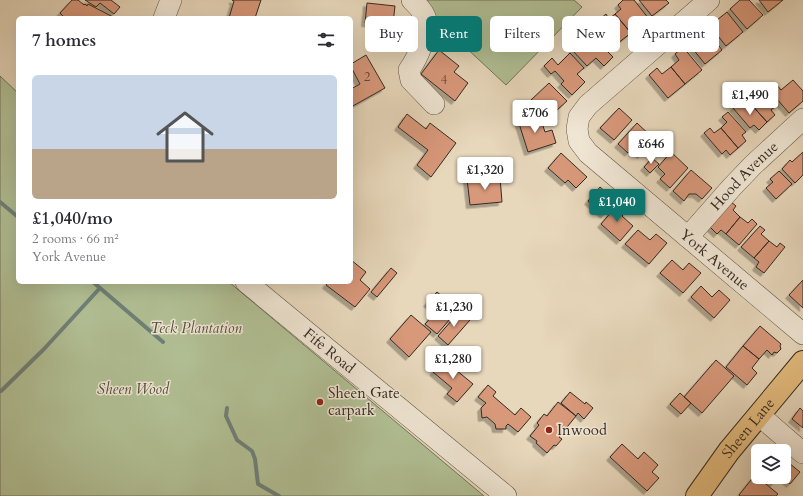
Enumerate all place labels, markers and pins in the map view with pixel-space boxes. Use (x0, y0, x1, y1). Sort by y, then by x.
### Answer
pin: £1,490 (717, 82, 783, 116)
pin: £706 (511, 100, 559, 134)
pin: £646 (627, 131, 675, 165)
pin: £1,320 (452, 157, 518, 191)
pin: £1,040 (584, 189, 650, 223)
pin: £1,230 (421, 294, 487, 328)
pin: £1,280 (420, 346, 486, 380)
place label: Sheen Gate carpark (328, 383, 400, 420)
marker: Sheen Gate carpark (315, 397, 325, 407)
place label: Inwood (557, 420, 607, 440)
marker: Inwood (544, 425, 554, 435)

